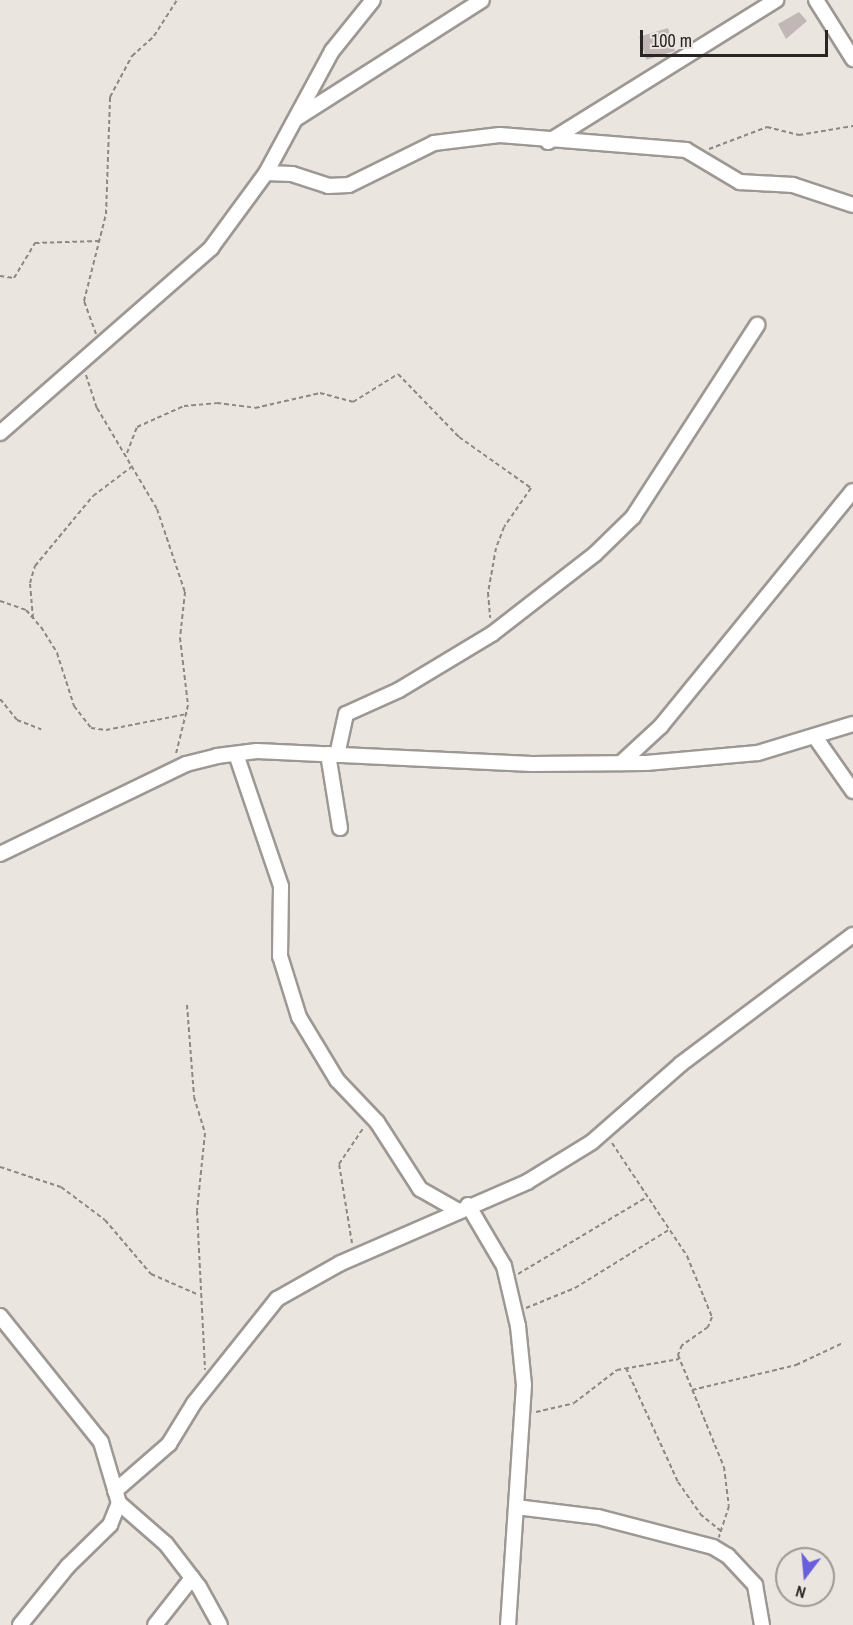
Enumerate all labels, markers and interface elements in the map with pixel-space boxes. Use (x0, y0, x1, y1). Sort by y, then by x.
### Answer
scale bar (643, 18, 830, 56)
text: 100 m (651, 28, 692, 53)
north arrow (775, 1547, 835, 1607)
text: N (793, 1581, 808, 1604)

